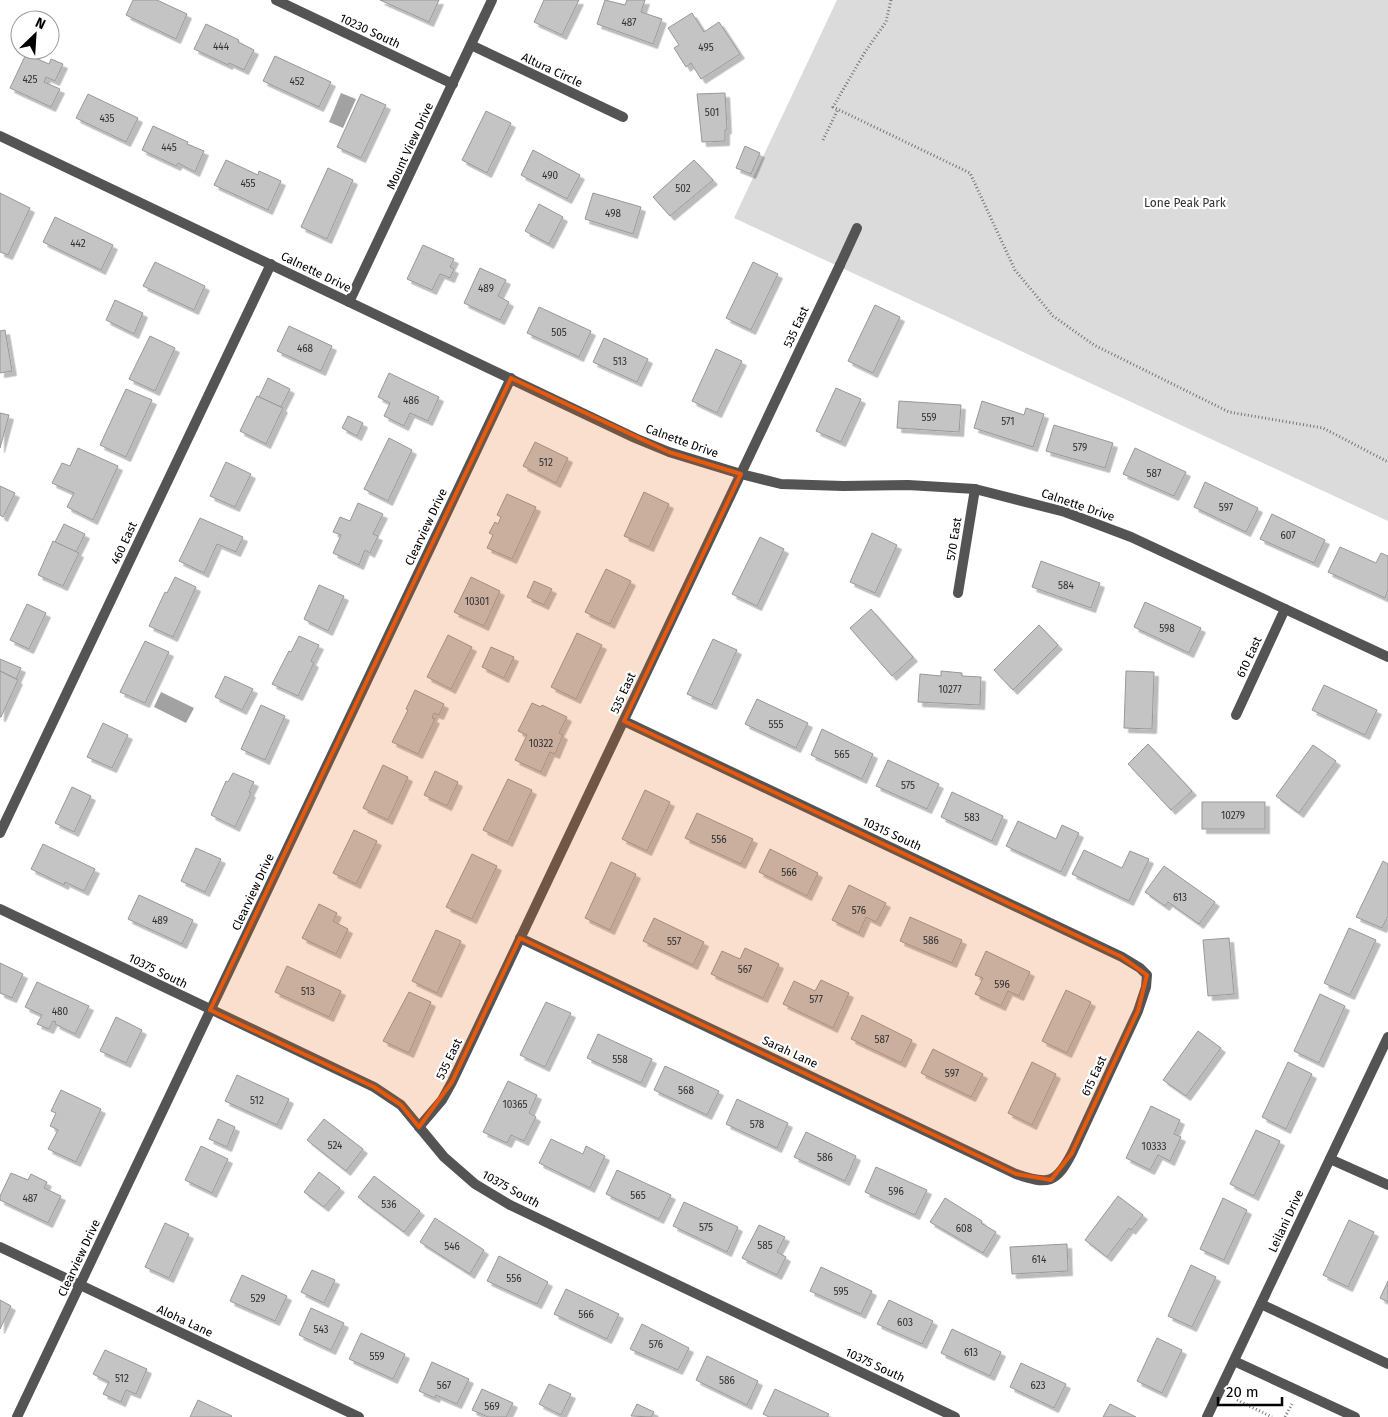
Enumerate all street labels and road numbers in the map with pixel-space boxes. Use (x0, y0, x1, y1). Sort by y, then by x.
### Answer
street label: 10230 South (337, 11, 403, 51)
street label: Altura Circle (519, 50, 585, 90)
street label: Mount View Drive (384, 100, 436, 192)
street label: Calnette Drive (279, 249, 353, 295)
street label: 535 East (780, 304, 812, 350)
street label: Calnette Drive (644, 421, 720, 461)
street label: Clearview Drive (402, 486, 450, 568)
street label: Calnette Drive (1040, 486, 1116, 524)
street label: 570 East (944, 516, 964, 562)
street label: 460 East (108, 519, 140, 566)
street label: 610 East (1233, 634, 1265, 680)
street label: 535 East (607, 670, 639, 716)
street label: 10315 South (860, 814, 924, 854)
street label: Clearview Drive (229, 851, 277, 933)
street label: 10375 South (126, 951, 190, 991)
street label: Sarah Lane (760, 1033, 820, 1071)
street label: 535 East (433, 1036, 465, 1082)
street label: 615 East (1079, 1053, 1110, 1098)
street label: 10375 South (480, 1167, 542, 1211)
street label: Leilani Drive (1265, 1188, 1307, 1254)
street label: Clearview Drive (55, 1217, 103, 1299)
street label: Aloha Lane (155, 1302, 215, 1340)
street label: 10375 South (843, 1345, 907, 1385)

